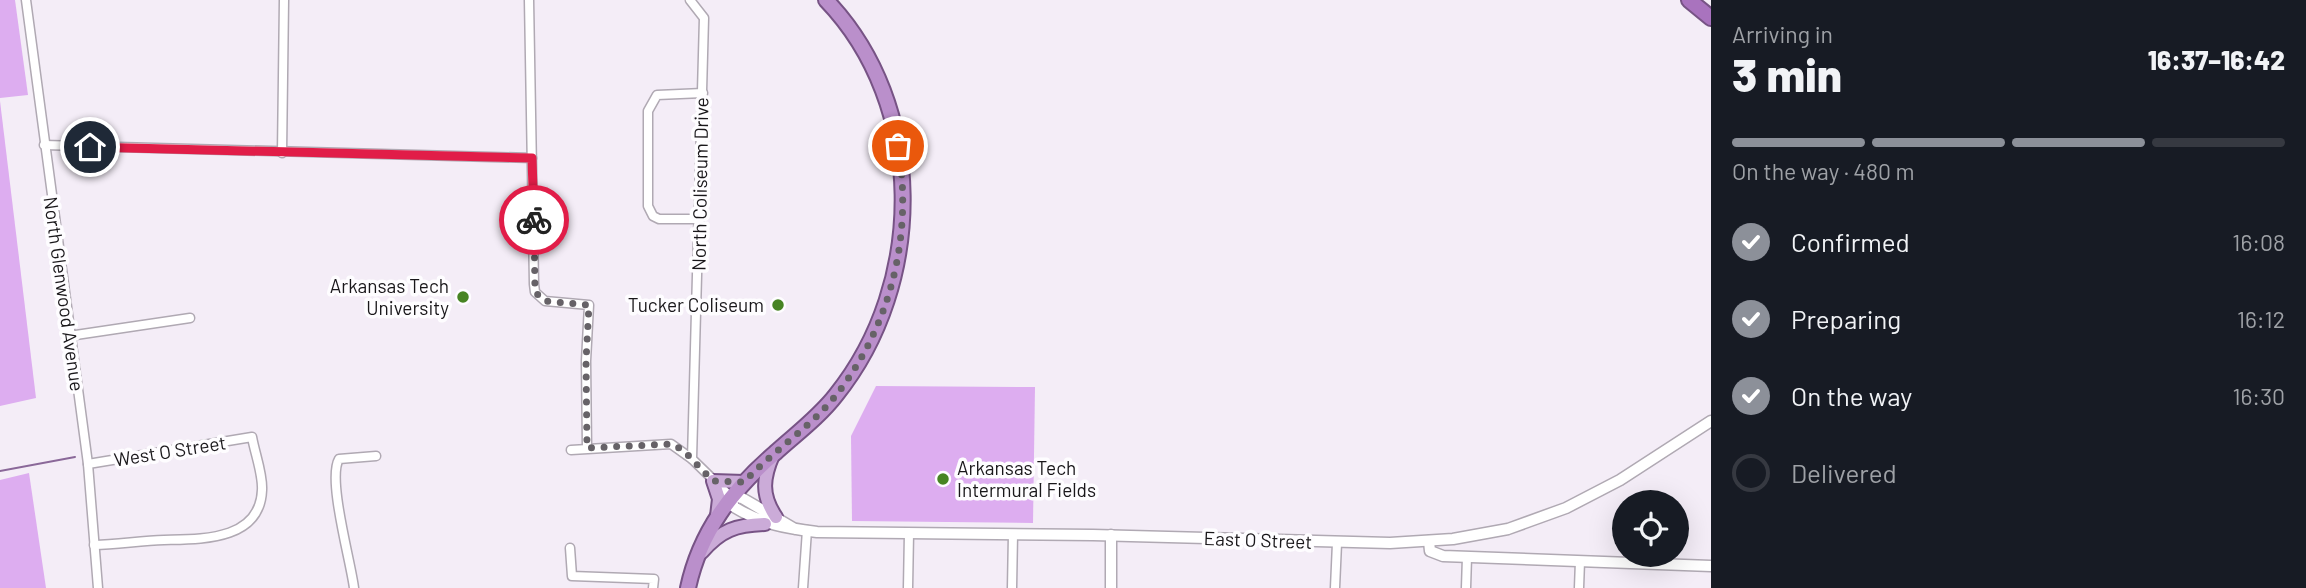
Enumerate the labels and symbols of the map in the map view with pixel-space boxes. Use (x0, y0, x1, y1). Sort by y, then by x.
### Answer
street label: North Coliseum Drive (686, 97, 713, 271)
pin (868, 116, 928, 176)
pin (60, 117, 120, 177)
courier (499, 185, 569, 255)
street label: North Glenwood Avenue (39, 195, 90, 393)
place label: Arkansas Tech University (330, 274, 449, 319)
marker: Arkansas Tech University (455, 289, 471, 305)
place label: Tucker Coliseum (628, 293, 764, 316)
marker: Tucker Coliseum (770, 297, 786, 313)
street label: West O Street (112, 430, 228, 471)
place label: Arkansas Tech Intermural Fields (957, 456, 1096, 501)
marker: Arkansas Tech Intermural Fields (935, 471, 951, 487)
street label: East O Street (1203, 526, 1313, 553)

